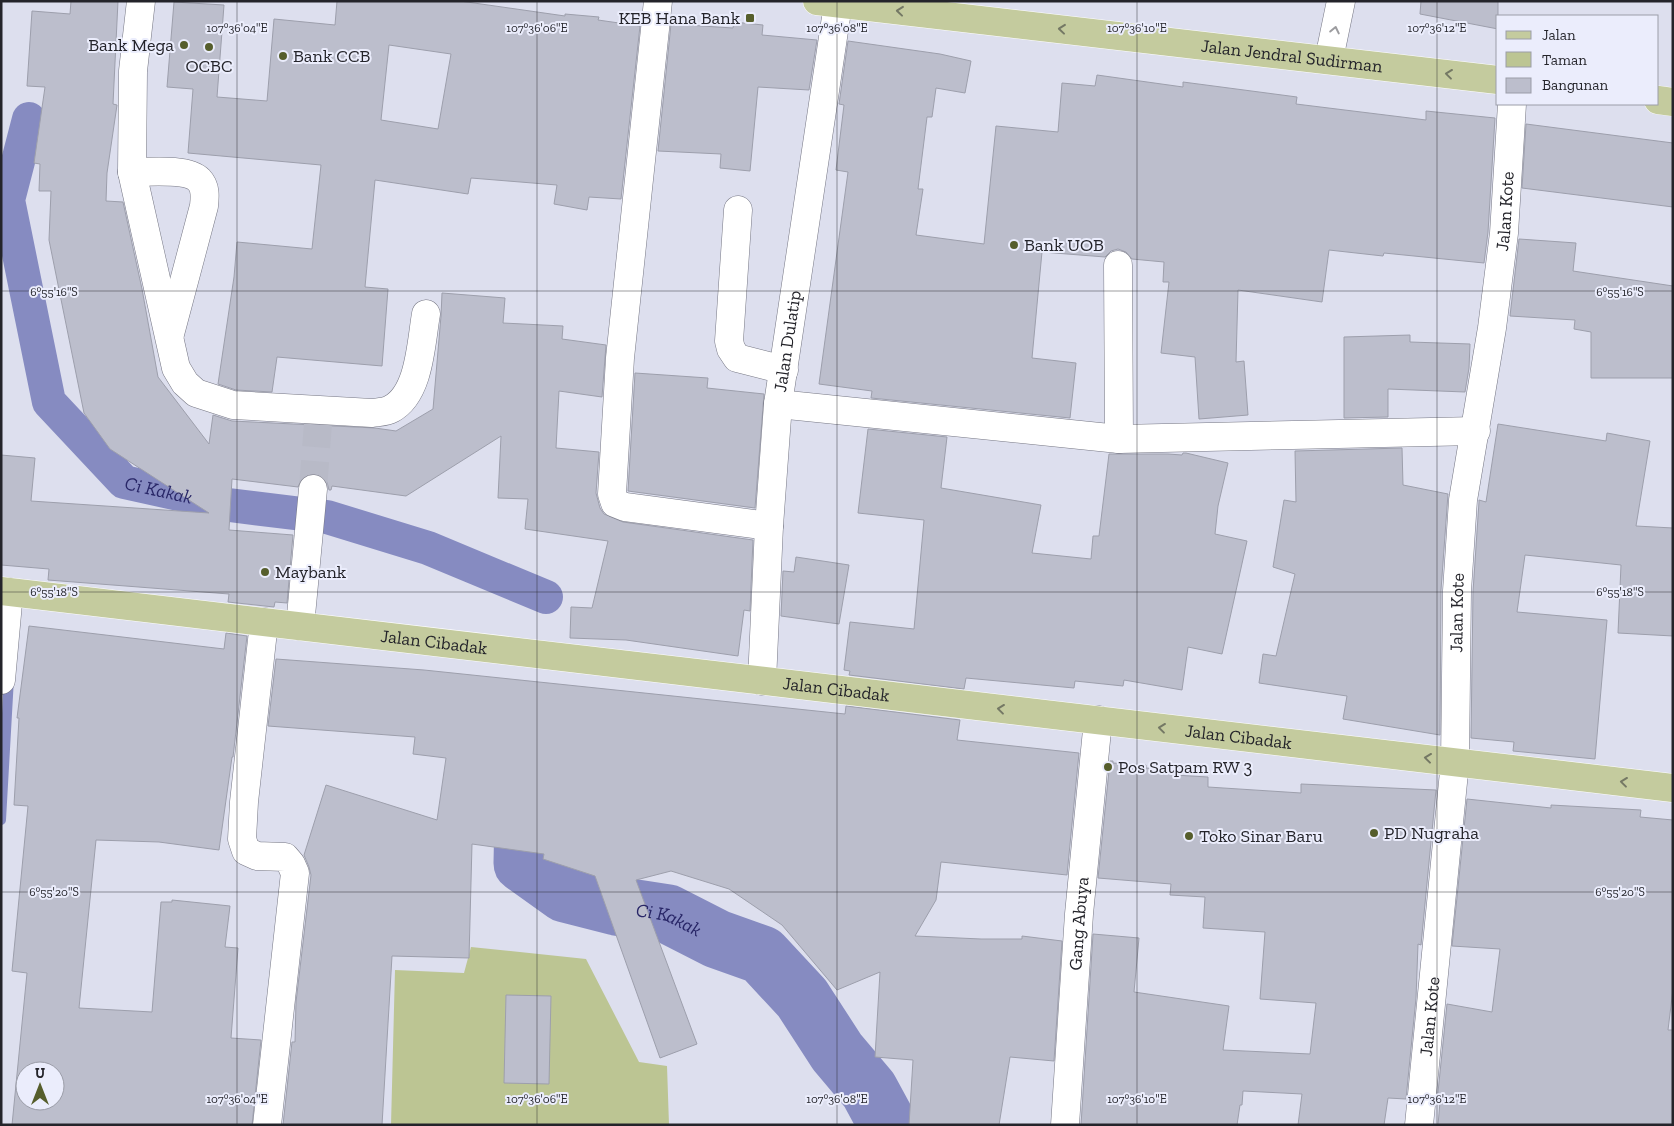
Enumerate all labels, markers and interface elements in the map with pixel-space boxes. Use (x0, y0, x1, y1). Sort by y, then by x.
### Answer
one-way arrow (896, 6, 904, 17)
place label: KEB Hana Bank (618, 7, 741, 29)
marker: KEB Hana Bank (744, 12, 756, 24)
legend (1496, 15, 1659, 105)
text: 107°36'04"E (206, 21, 268, 35)
text: 107°36'06"E (506, 21, 568, 35)
text: 107°36'08"E (806, 21, 868, 35)
text: 107°36'10"E (1107, 21, 1167, 35)
text: 107°36'12"E (1408, 21, 1466, 35)
one-way arrow (1058, 24, 1066, 35)
one-way arrow (1329, 26, 1339, 35)
text: Jalan (1542, 26, 1576, 44)
place label: Bank Mega (88, 34, 174, 56)
street label: Jalan Jendral Sudirman (1200, 35, 1384, 78)
marker: Bank Mega (178, 39, 190, 51)
marker: OCBC (203, 41, 215, 53)
place label: Bank CCB (293, 45, 371, 67)
marker: Bank CCB (277, 50, 289, 62)
text: Taman (1542, 51, 1587, 69)
place label: OCBC (185, 55, 233, 77)
one-way arrow (1445, 69, 1453, 80)
text: Bangunan (1542, 76, 1608, 94)
street label: Jalan Kote (1491, 171, 1519, 252)
place label: Bank UOB (1024, 234, 1104, 256)
marker: Bank UOB (1008, 239, 1020, 251)
text: 6°55'16"S (30, 285, 78, 299)
text: 6°55'16"S (1596, 285, 1644, 299)
street label: Jalan Dulatip (769, 289, 806, 393)
water label: Ci Kakak (123, 472, 195, 509)
place label: Maybank (275, 561, 347, 583)
marker: Maybank (259, 566, 271, 578)
street label: Jalan Kote (1445, 572, 1469, 653)
text: 6°55'18"S (30, 585, 78, 599)
text: 6°55'18"S (1596, 585, 1644, 599)
street label: Jalan Cibadak (379, 625, 489, 659)
street label: Jalan Cibadak (782, 672, 891, 707)
one-way arrow (997, 704, 1005, 715)
street label: Jalan Cibadak (1184, 720, 1294, 754)
one-way arrow (1158, 723, 1166, 734)
one-way arrow (1424, 753, 1432, 764)
place label: Pos Satpam RW 3 (1118, 756, 1252, 778)
marker: Pos Satpam RW 3 (1102, 761, 1114, 773)
one-way arrow (1620, 777, 1628, 788)
place label: PD Nugraha (1384, 822, 1479, 844)
place label: Toko Sinar Baru (1199, 825, 1323, 847)
marker: PD Nugraha (1368, 827, 1380, 839)
marker: Toko Sinar Baru (1183, 830, 1195, 842)
street label: Gang Abuya (1064, 875, 1094, 971)
text: 6°55'20"S (29, 885, 79, 899)
text: 6°55'20"S (1595, 885, 1645, 899)
water label: Ci Kakak (634, 898, 705, 941)
street label: Jalan Kote (1415, 976, 1445, 1057)
north arrow (15, 1061, 65, 1111)
text: U (35, 1065, 45, 1082)
text: 107°36'04"E (206, 1092, 268, 1106)
text: 107°36'06"E (506, 1092, 568, 1106)
text: 107°36'08"E (806, 1092, 868, 1106)
text: 107°36'10"E (1107, 1092, 1167, 1106)
text: 107°36'12"E (1408, 1092, 1466, 1106)

